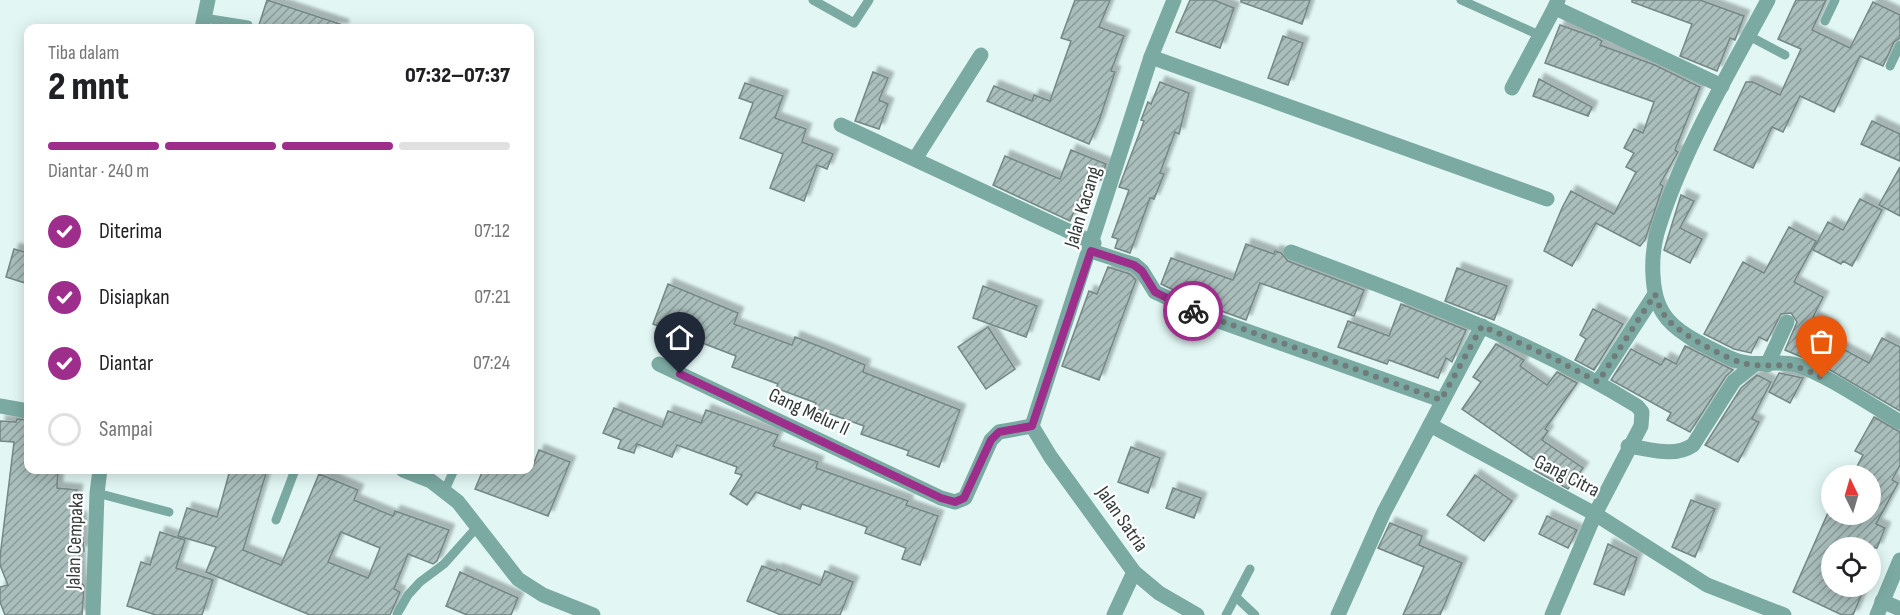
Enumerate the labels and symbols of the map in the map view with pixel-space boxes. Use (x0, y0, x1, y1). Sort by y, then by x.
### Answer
street label: Jalan Kacang (1059, 164, 1107, 251)
courier (1163, 281, 1223, 341)
pin (654, 312, 705, 374)
pin (1796, 316, 1847, 378)
street label: Gang Melur II (765, 383, 853, 441)
street label: Gang Citra (1530, 449, 1604, 503)
north arrow (1821, 465, 1881, 525)
street label: Jalan Satria (1090, 481, 1153, 556)
street label: Jalan Cempaka (61, 492, 89, 591)

